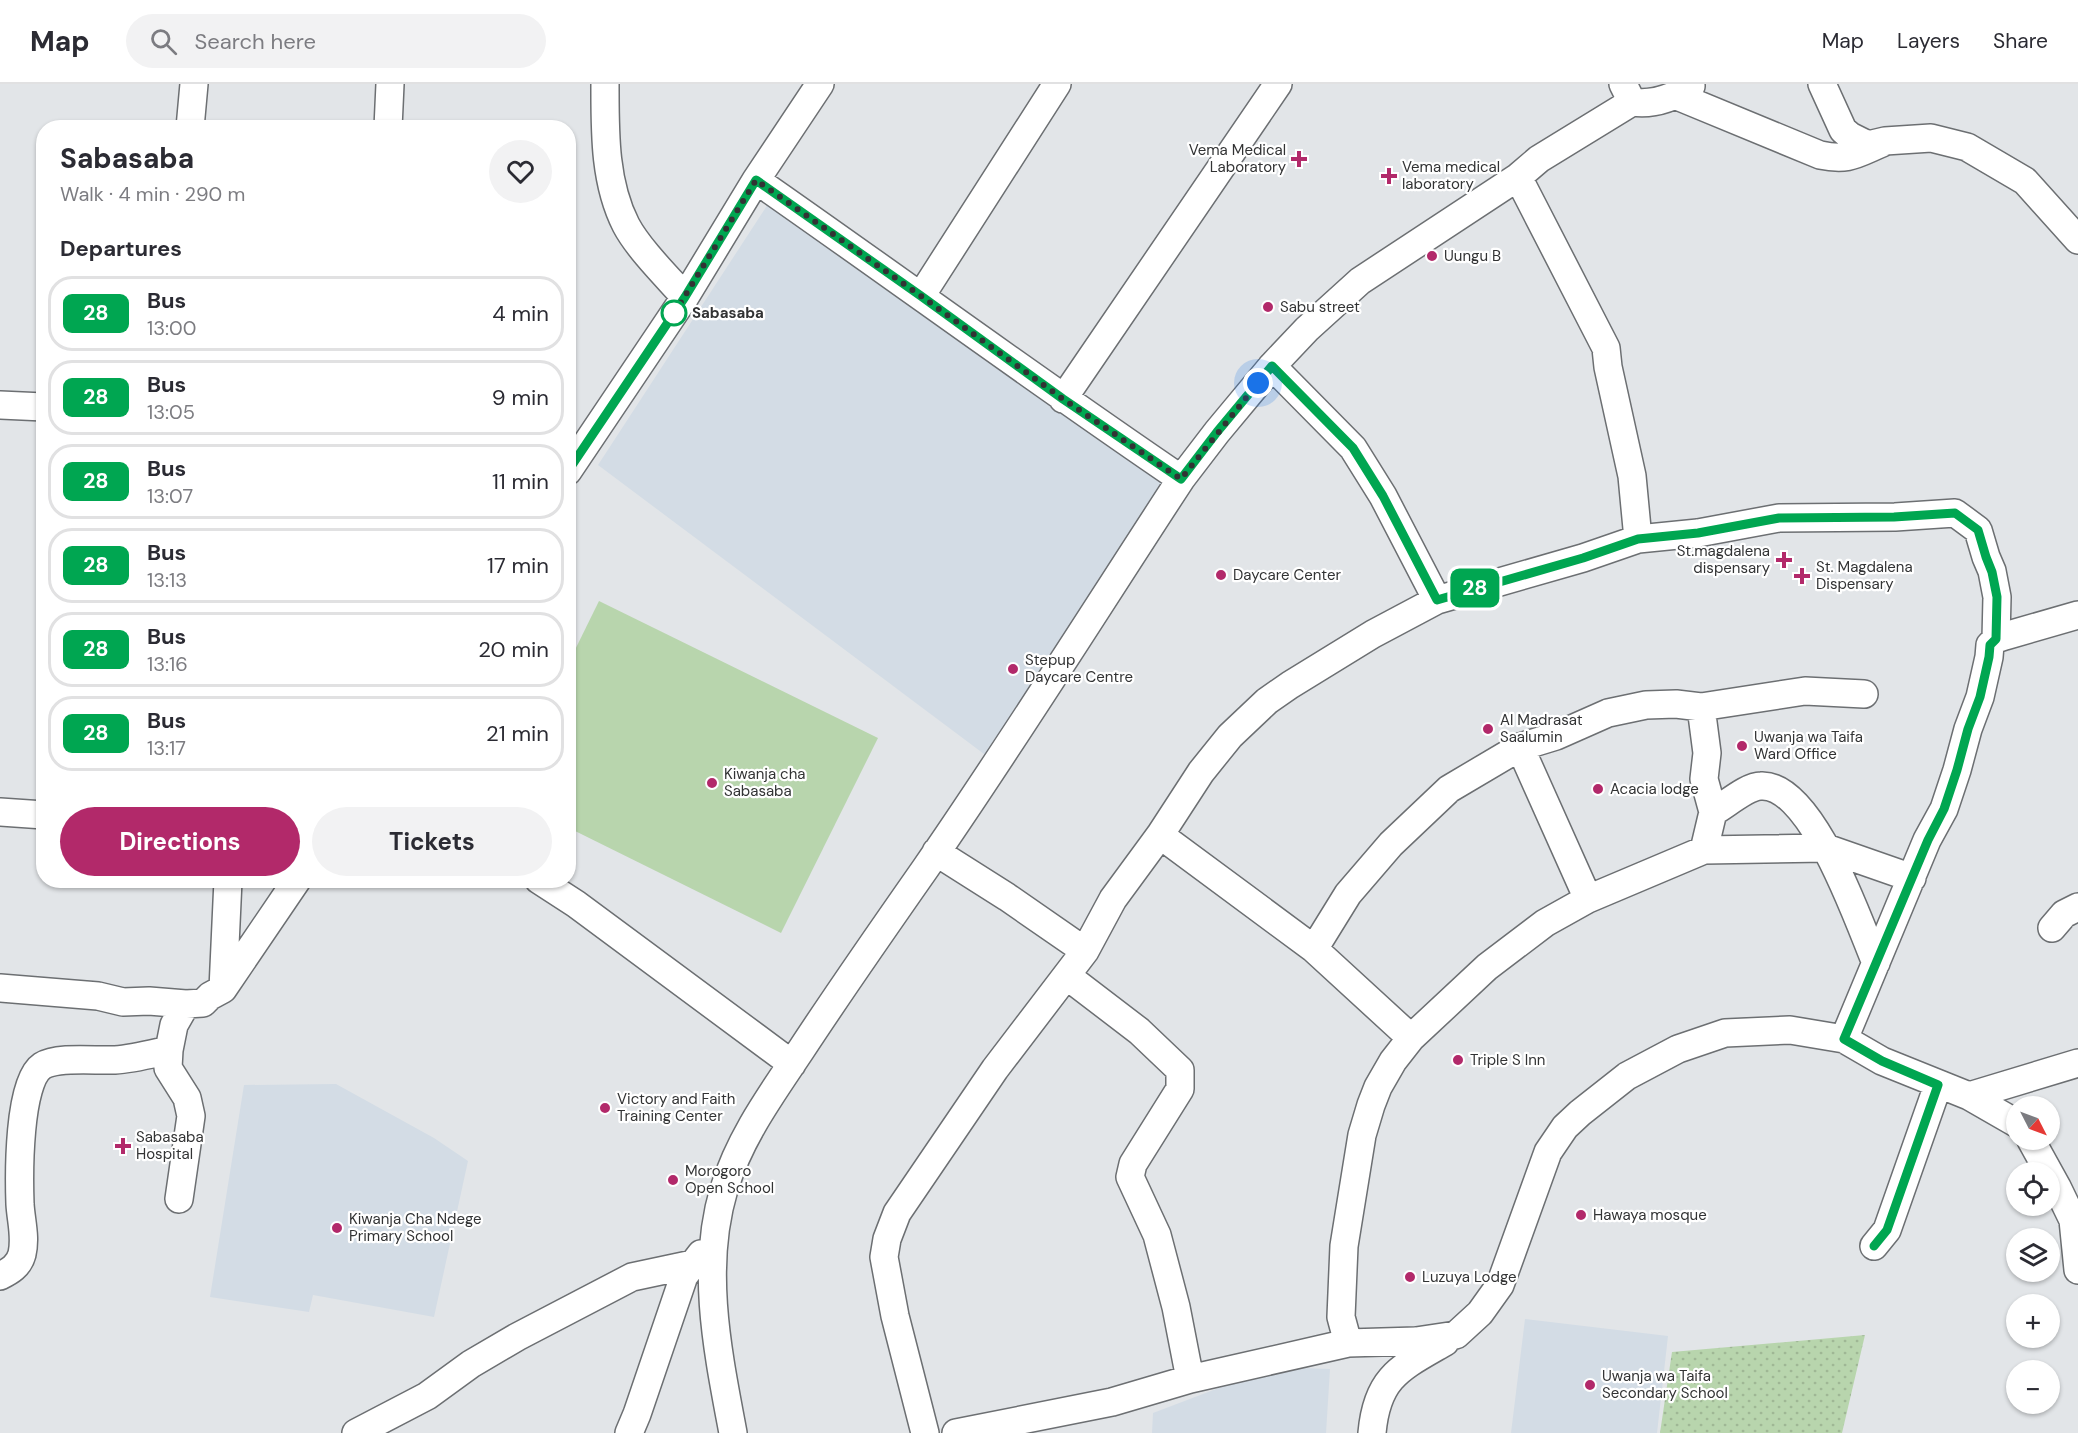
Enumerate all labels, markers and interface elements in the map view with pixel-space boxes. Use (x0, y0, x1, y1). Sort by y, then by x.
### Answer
search box (126, 14, 546, 68)
text: Map (30, 23, 90, 60)
icon: search (147, 25, 180, 58)
text: Search here (195, 27, 316, 56)
text: Map (1822, 27, 1864, 55)
text: Layers (1897, 27, 1960, 55)
text: Share (1993, 27, 2048, 55)
text: Sabasaba (60, 140, 194, 177)
button: heart (489, 140, 552, 203)
place label: Vema Medical Laboratory (1189, 140, 1287, 177)
marker: Vema Medical Laboratory (1290, 150, 1308, 168)
place label: Vema medical laboratory (1402, 157, 1500, 194)
marker: Vema medical laboratory (1380, 167, 1398, 185)
text: Walk · 4 min · 290 m (60, 181, 245, 207)
text: Departures (60, 234, 182, 263)
place label: Uungu B (1444, 246, 1501, 266)
marker: Uungu B (1425, 249, 1439, 263)
text: Bus (147, 286, 186, 315)
place label: Sabu street (1280, 297, 1360, 317)
text: 28 (83, 299, 109, 327)
text: 4 min (492, 299, 549, 328)
marker: Sabasaba (661, 300, 687, 326)
marker: Sabu street (1261, 300, 1275, 314)
place label: Sabasaba (692, 303, 764, 323)
text: 13:00 (147, 315, 196, 341)
your location (1243, 368, 1273, 398)
text: Bus (147, 370, 186, 399)
text: 28 (83, 383, 109, 411)
text: 9 min (492, 383, 549, 412)
text: 13:05 (147, 399, 195, 425)
text: Bus (147, 454, 186, 483)
text: 28 (83, 467, 109, 495)
text: 11 min (492, 467, 549, 496)
text: 13:07 (147, 483, 193, 509)
text: Bus (147, 538, 186, 567)
place label: St.magdalena dispensary (1677, 541, 1771, 578)
text: 28 (83, 551, 109, 579)
text: 17 min (487, 551, 549, 580)
marker: St.magdalena dispensary (1775, 551, 1793, 569)
place label: St. Magdalena Dispensary (1816, 557, 1913, 594)
place label: Daycare Center (1233, 565, 1341, 585)
text: 13:13 (147, 567, 187, 593)
marker: St. Magdalena Dispensary (1793, 567, 1811, 585)
marker: Daycare Center (1214, 568, 1228, 582)
line badge: 28 (1448, 568, 1502, 608)
text: 28 (1462, 574, 1488, 602)
text: Bus (147, 622, 186, 651)
text: 28 (83, 635, 109, 663)
text: 20 min (478, 635, 549, 664)
place label: Stepup Daycare Centre (1025, 650, 1133, 687)
text: 13:16 (147, 651, 188, 677)
marker: Stepup Daycare Centre (1006, 662, 1020, 676)
text: Bus (147, 706, 186, 735)
place label: Al Madrasat Saalumin (1500, 710, 1583, 747)
text: 28 (83, 719, 109, 747)
text: 21 min (486, 719, 549, 748)
marker: Al Madrasat Saalumin (1481, 722, 1495, 736)
place label: Uwanja wa Taifa Ward Office (1754, 727, 1863, 764)
text: 13:17 (147, 735, 186, 761)
marker: Uwanja wa Taifa Ward Office (1735, 739, 1749, 753)
place label: Kiwanja cha Sabasaba (724, 764, 805, 801)
marker: Kiwanja cha Sabasaba (705, 776, 719, 790)
place label: Acacia lodge (1610, 779, 1699, 799)
marker: Acacia lodge (1591, 782, 1605, 796)
button: Directions (60, 807, 300, 876)
button: Tickets (312, 807, 552, 876)
place label: Triple S Inn (1470, 1050, 1545, 1070)
marker: Triple S Inn (1451, 1053, 1465, 1067)
place label: Victory and Faith Training Center (617, 1089, 735, 1126)
north arrow (2006, 1096, 2060, 1150)
map controls (2006, 1096, 2060, 1414)
marker: Victory and Faith Training Center (598, 1101, 612, 1115)
place label: Sabasaba Hospital (136, 1127, 204, 1164)
marker: Sabasaba Hospital (114, 1137, 132, 1155)
place label: Morogoro Open School (685, 1161, 774, 1198)
button: locate (2006, 1162, 2060, 1216)
marker: Morogoro Open School (666, 1173, 680, 1187)
place label: Hawaya mosque (1593, 1205, 1707, 1225)
marker: Hawaya mosque (1574, 1208, 1588, 1222)
place label: Kiwanja Cha Ndege Primary School (349, 1209, 481, 1246)
marker: Kiwanja Cha Ndege Primary School (330, 1221, 344, 1235)
button: layers (2006, 1228, 2060, 1282)
place label: Luzuya Lodge (1422, 1267, 1516, 1287)
marker: Luzuya Lodge (1403, 1270, 1417, 1284)
button: + (2006, 1294, 2060, 1348)
button: − (2006, 1360, 2060, 1414)
place label: Uwanja wa Taifa Secondary School (1602, 1366, 1728, 1403)
marker: Uwanja wa Taifa Secondary School (1583, 1378, 1597, 1392)

